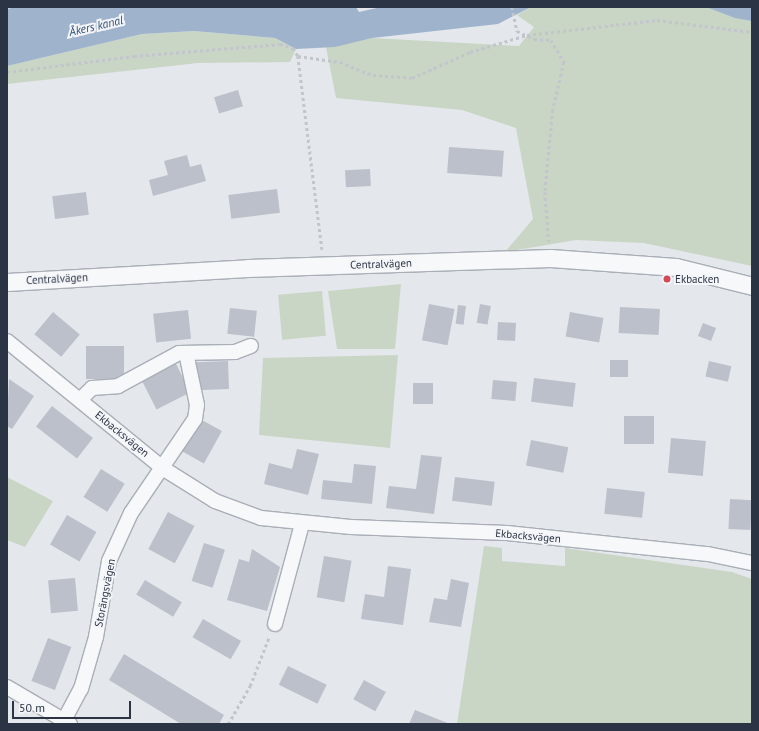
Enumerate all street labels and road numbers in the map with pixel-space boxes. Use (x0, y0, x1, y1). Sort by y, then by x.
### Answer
street label: Centralvägen (350, 256, 412, 272)
street label: Centralvägen (26, 271, 88, 287)
street label: Ekbacksvägen (92, 408, 152, 460)
street label: Ekbacksvägen (495, 527, 561, 545)
street label: Storängsvägen (92, 558, 118, 628)

